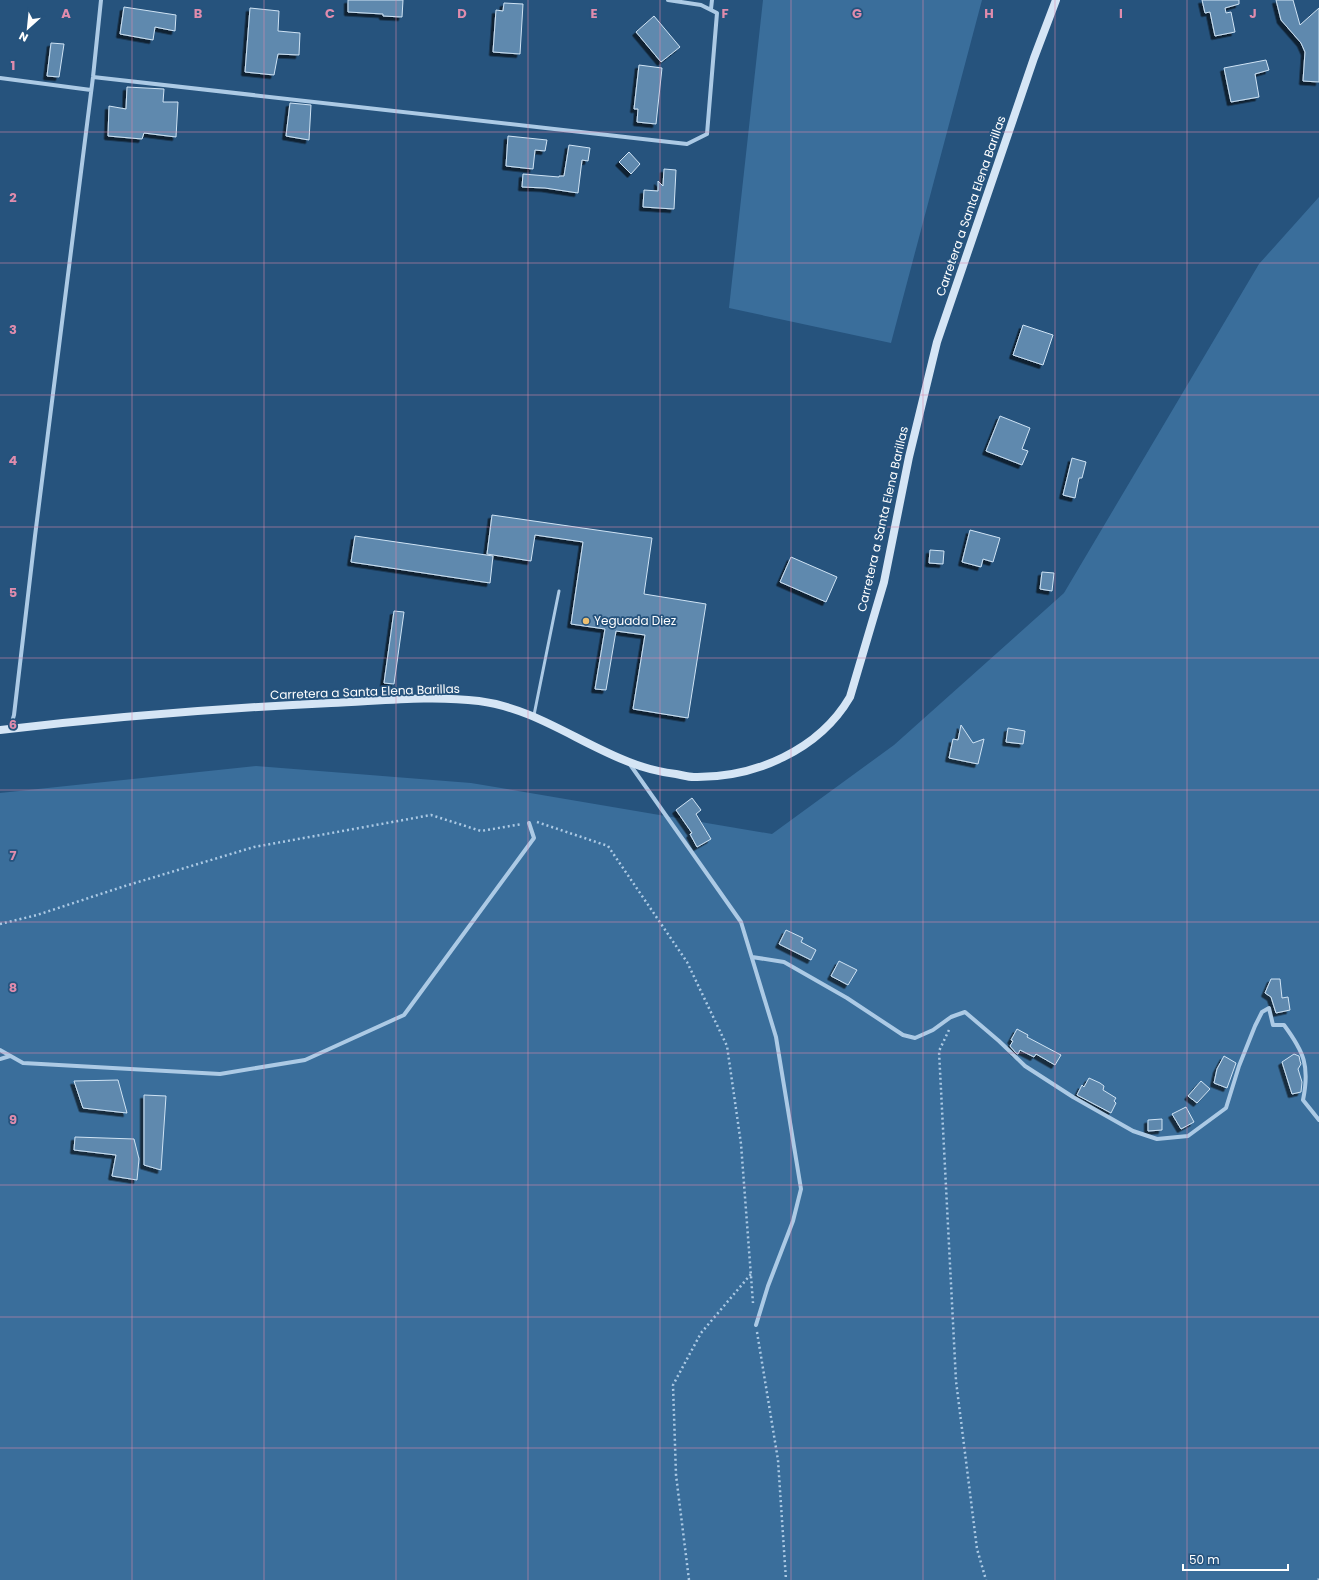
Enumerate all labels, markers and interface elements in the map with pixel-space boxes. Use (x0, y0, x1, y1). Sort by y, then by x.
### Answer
text: A (61, 4, 71, 23)
text: B (194, 4, 203, 23)
text: C (325, 4, 335, 23)
text: D (457, 4, 467, 23)
text: E (590, 4, 598, 23)
text: F (721, 4, 729, 23)
text: G (852, 4, 862, 23)
text: H (984, 4, 994, 23)
text: I (1119, 4, 1123, 23)
text: J (1249, 4, 1257, 23)
north arrow (8, 8, 48, 48)
text: N (16, 28, 31, 46)
text: 1 (11, 56, 15, 75)
street label: Carretera a Santa Elena Barillas (932, 113, 1009, 298)
text: 2 (9, 188, 17, 207)
text: 3 (9, 320, 17, 339)
street label: Carretera a Santa Elena Barillas (853, 424, 912, 613)
text: 4 (9, 451, 18, 470)
text: 5 (9, 583, 17, 602)
place label: Yeguada Diez (594, 612, 676, 629)
marker: Yeguada Diez (581, 616, 591, 626)
street label: Carretera a Santa Elena Barillas (270, 680, 460, 703)
text: 6 (9, 715, 17, 734)
text: 7 (10, 846, 17, 865)
text: 8 (9, 978, 17, 997)
text: 9 (9, 1110, 17, 1129)
scale bar (1183, 1546, 1288, 1572)
text: 50 m (1189, 1551, 1220, 1568)

